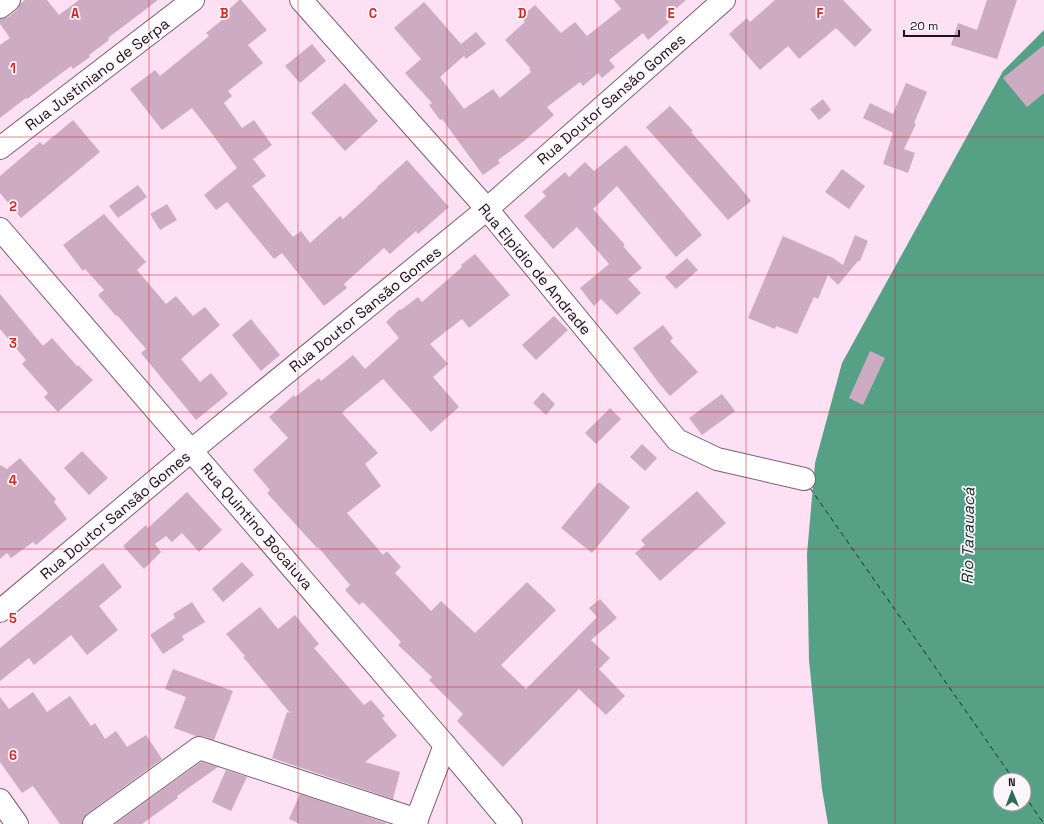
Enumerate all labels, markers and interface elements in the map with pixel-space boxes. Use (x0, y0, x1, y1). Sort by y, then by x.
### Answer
text: A (71, 5, 80, 22)
text: B (220, 5, 229, 22)
text: C (369, 5, 377, 22)
text: D (518, 5, 527, 22)
text: E (667, 5, 675, 22)
text: F (817, 5, 824, 22)
scale bar (904, 12, 959, 38)
street label: Rua Justiniano de Serpa (21, 13, 173, 134)
text: 20 m (910, 18, 938, 34)
street label: Rua Doutor Sansão Gomes (533, 29, 689, 169)
text: 1 (10, 60, 16, 77)
text: 2 (9, 198, 17, 215)
street label: Rua Elpidio de Andrade (474, 199, 596, 339)
street label: Rua Doutor Sansão Gomes (285, 242, 445, 376)
text: 3 (9, 335, 17, 352)
street label: Rua Doutor Sansão Gomes (36, 447, 194, 583)
street label: Rua Quintino Bocaiuva (197, 459, 318, 594)
text: 4 (9, 472, 17, 489)
water label: Rio Tarauacá (957, 486, 979, 585)
text: 5 (9, 610, 17, 627)
text: 6 (9, 747, 17, 764)
north arrow (992, 772, 1032, 812)
text: N (1008, 775, 1016, 789)

